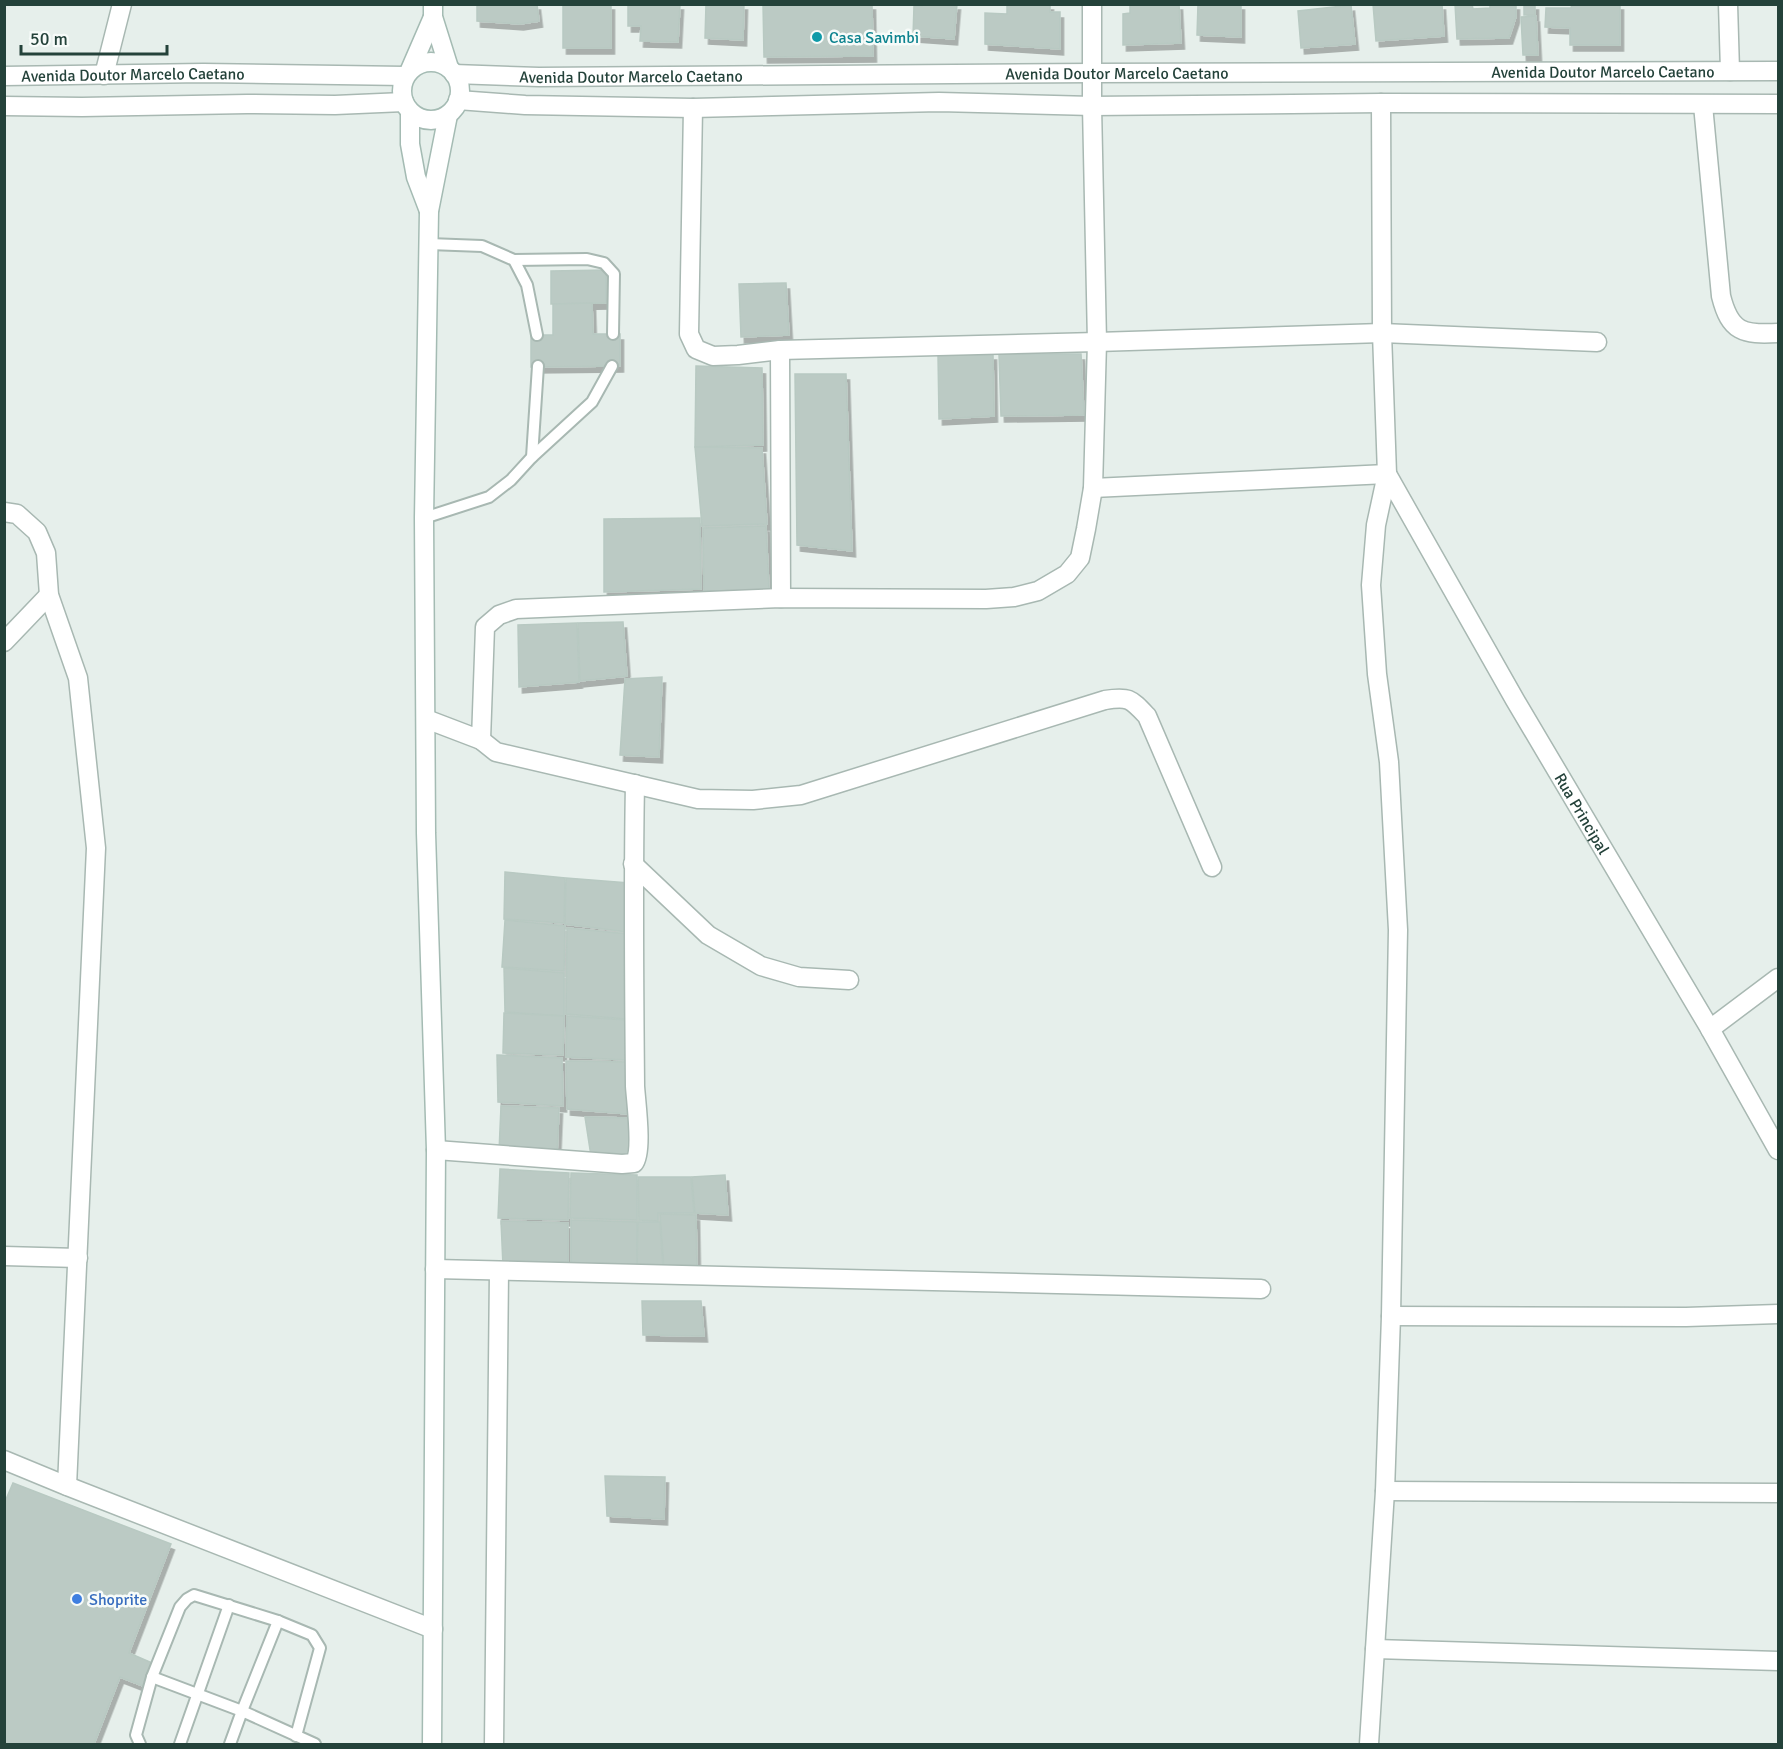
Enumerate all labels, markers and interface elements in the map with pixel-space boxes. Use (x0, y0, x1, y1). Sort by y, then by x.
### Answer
scale bar (21, 18, 166, 56)
text: 50 m (30, 28, 68, 50)
place label: Casa Savimbi (829, 28, 919, 48)
marker: Casa Savimbi (810, 30, 824, 44)
street label: Avenida Doutor Marcelo Caetano (1491, 62, 1715, 83)
street label: Avenida Doutor Marcelo Caetano (21, 64, 245, 87)
street label: Avenida Doutor Marcelo Caetano (1005, 64, 1229, 85)
street label: Avenida Doutor Marcelo Caetano (519, 67, 743, 88)
street label: Rua Principal (1550, 770, 1613, 859)
place label: Shoprite (89, 1590, 147, 1610)
marker: Shoprite (70, 1592, 84, 1606)

